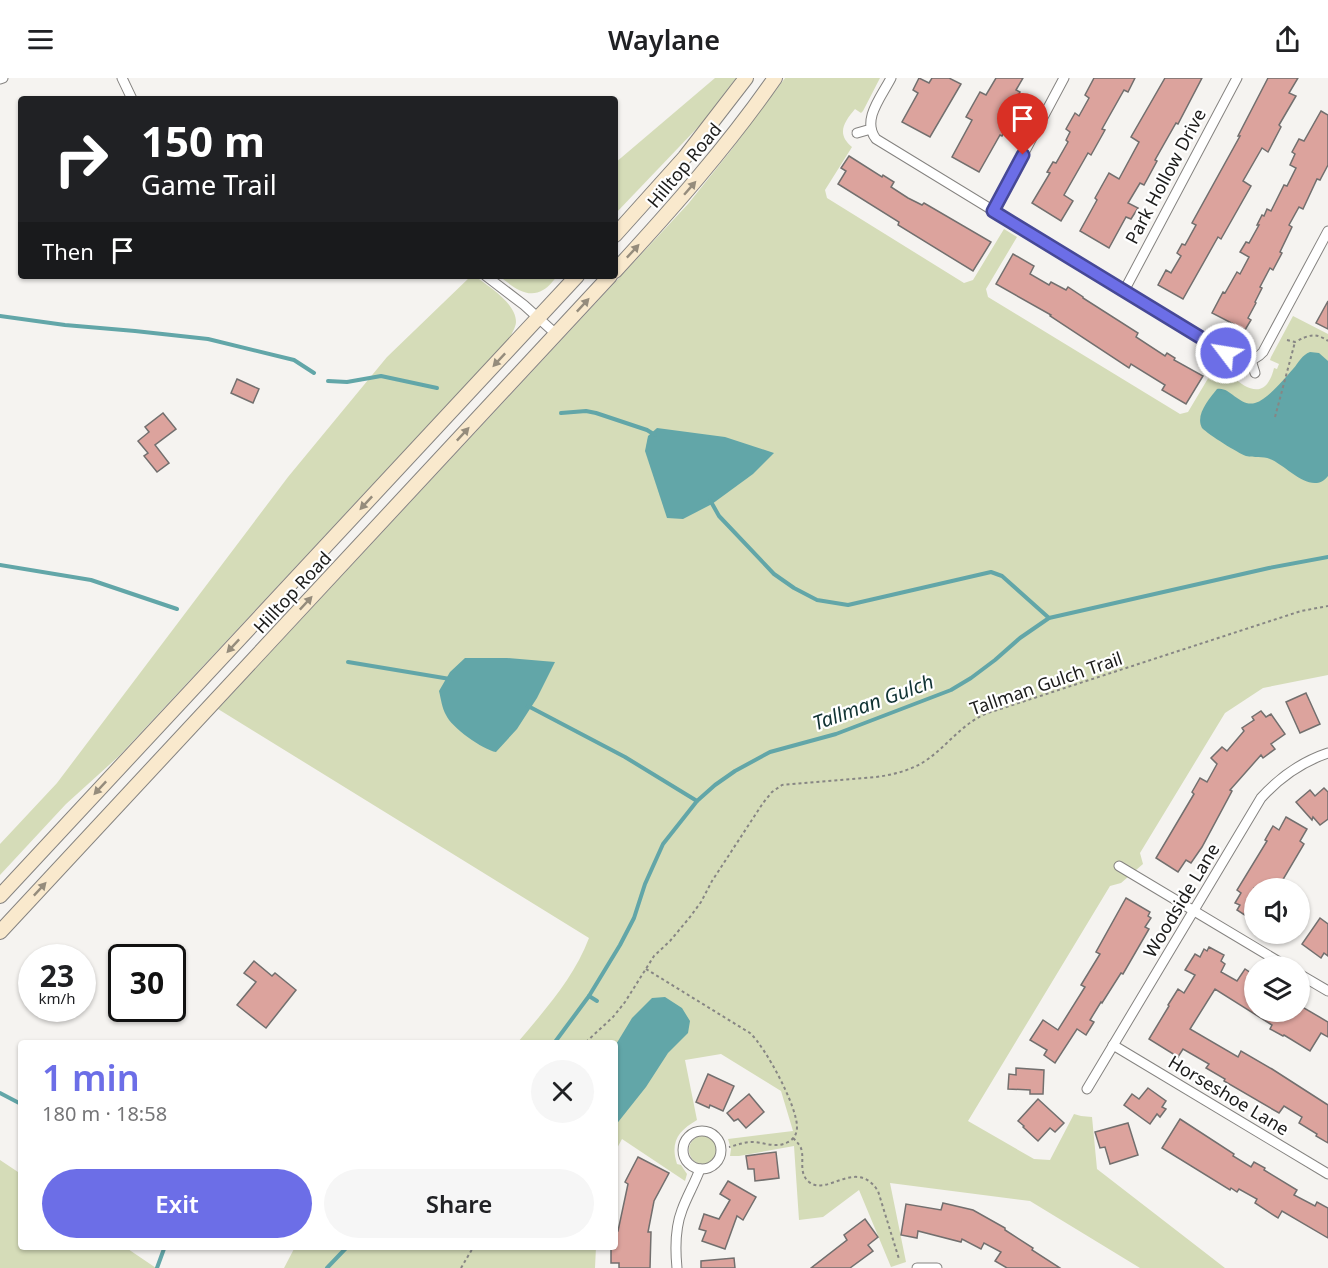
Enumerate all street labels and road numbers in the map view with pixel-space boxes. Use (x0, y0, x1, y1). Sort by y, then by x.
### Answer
street label: Park Hollow Drive (1119, 104, 1211, 248)
street label: Hilltop Road (641, 118, 727, 212)
street label: Hilltop Road (248, 546, 336, 638)
street label: Tallman Gulch Trail (967, 646, 1125, 720)
street label: Woodside Lane (1137, 838, 1225, 962)
street label: Horseshoe Lane (1164, 1050, 1294, 1140)

